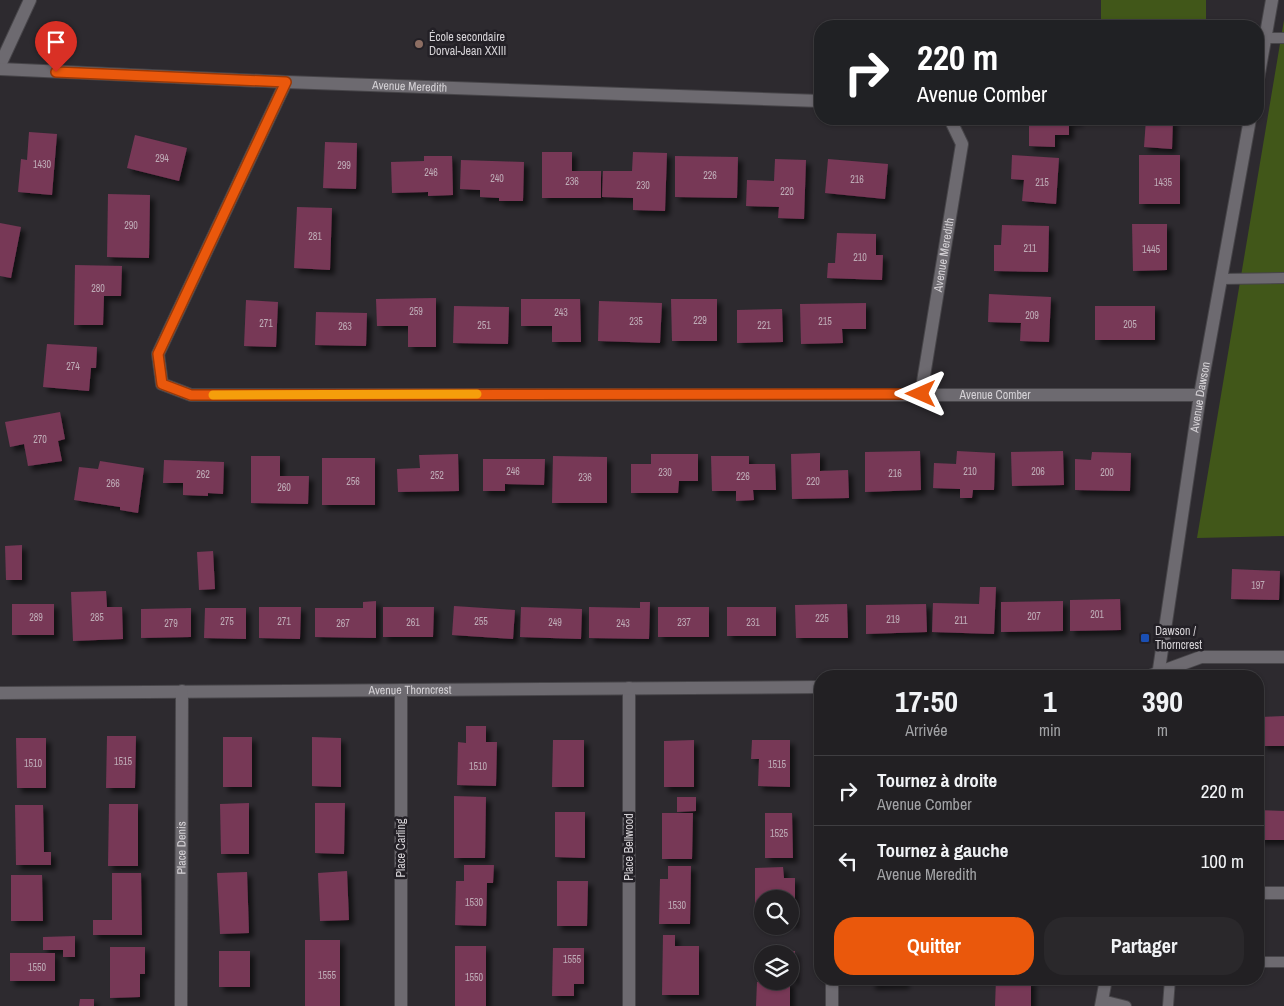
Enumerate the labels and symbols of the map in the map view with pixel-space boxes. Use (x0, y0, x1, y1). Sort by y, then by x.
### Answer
pin (35, 21, 77, 72)
place label: École secondaire Dorval-Jean XXIII (429, 29, 506, 59)
marker: École secondaire Dorval-Jean XXIII (413, 38, 425, 50)
street label: Avenue Meredith (371, 77, 447, 96)
house number: 294 (155, 152, 169, 165)
house number: 1430 (33, 158, 52, 171)
house number: 299 (337, 159, 351, 172)
house number: 246 (424, 166, 438, 179)
house number: 226 (703, 169, 717, 182)
house number: 240 (490, 172, 504, 185)
house number: 216 (850, 173, 864, 186)
house number: 236 (565, 175, 579, 188)
house number: 215 (1035, 176, 1049, 189)
house number: 1435 (1154, 176, 1173, 189)
house number: 230 (636, 179, 650, 192)
house number: 220 (780, 185, 794, 198)
street label: Avenue Meredith (930, 217, 958, 294)
house number: 290 (124, 219, 138, 232)
house number: 281 (308, 230, 322, 243)
house number: 211 (1023, 242, 1037, 255)
house number: 1445 (1142, 243, 1161, 256)
house number: 210 (853, 251, 867, 264)
house number: 280 (91, 282, 105, 295)
house number: 259 (409, 305, 423, 318)
house number: 243 (554, 306, 568, 319)
house number: 209 (1025, 309, 1039, 322)
house number: 229 (693, 314, 707, 327)
house number: 235 (629, 315, 643, 328)
house number: 215 (818, 315, 832, 328)
house number: 271 (259, 317, 273, 330)
house number: 205 (1123, 318, 1137, 331)
house number: 251 (477, 319, 491, 332)
house number: 221 (757, 319, 771, 332)
house number: 263 (338, 320, 352, 333)
house number: 274 (66, 360, 80, 373)
street label: Avenue Dawson (1186, 360, 1214, 435)
position arrow (894, 367, 946, 419)
street label: Avenue Comber (959, 387, 1031, 403)
house number: 270 (33, 433, 47, 446)
house number: 246 (506, 465, 520, 478)
house number: 210 (963, 465, 977, 478)
house number: 206 (1031, 465, 1045, 478)
house number: 230 (658, 466, 672, 479)
house number: 200 (1100, 466, 1114, 479)
house number: 216 (888, 467, 902, 480)
house number: 262 (196, 468, 210, 481)
house number: 252 (430, 469, 444, 482)
house number: 226 (736, 470, 750, 483)
house number: 236 (578, 471, 592, 484)
house number: 256 (346, 475, 360, 488)
house number: 220 (806, 475, 820, 488)
house number: 266 (106, 477, 120, 490)
house number: 260 (277, 481, 291, 494)
house number: 197 (1251, 579, 1265, 592)
house number: 201 (1090, 608, 1104, 621)
house number: 207 (1027, 610, 1041, 623)
house number: 289 (29, 611, 43, 624)
house number: 285 (90, 611, 104, 624)
house number: 225 (815, 612, 829, 625)
house number: 219 (886, 613, 900, 626)
house number: 211 (954, 614, 968, 627)
house number: 275 (220, 615, 234, 628)
house number: 271 (277, 615, 291, 628)
house number: 255 (474, 615, 488, 628)
house number: 261 (406, 616, 420, 629)
house number: 249 (548, 616, 562, 629)
house number: 237 (677, 616, 691, 629)
house number: 231 (746, 616, 760, 629)
house number: 279 (164, 617, 178, 630)
house number: 267 (336, 617, 350, 630)
house number: 243 (616, 617, 630, 630)
place label: Dawson / Thorncrest (1155, 623, 1202, 653)
marker: Dawson / Thorncrest (1139, 632, 1151, 644)
street label: Avenue Thorncrest (367, 682, 452, 698)
house number: 1515 (114, 755, 133, 768)
house number: 1510 (24, 757, 43, 770)
house number: 1515 (768, 758, 787, 771)
house number: 1510 (469, 760, 488, 773)
street label: Place Bellwood (621, 813, 637, 881)
street label: Place Carling (393, 818, 409, 878)
street label: Place Denis (173, 821, 190, 875)
house number: 1525 (770, 827, 789, 840)
house number: 1530 (465, 896, 484, 909)
house number: 1530 (668, 899, 687, 912)
house number: 1555 (563, 953, 582, 966)
house number: 1550 (28, 961, 47, 974)
house number: 1555 (318, 969, 337, 982)
house number: 1550 (465, 971, 484, 984)

